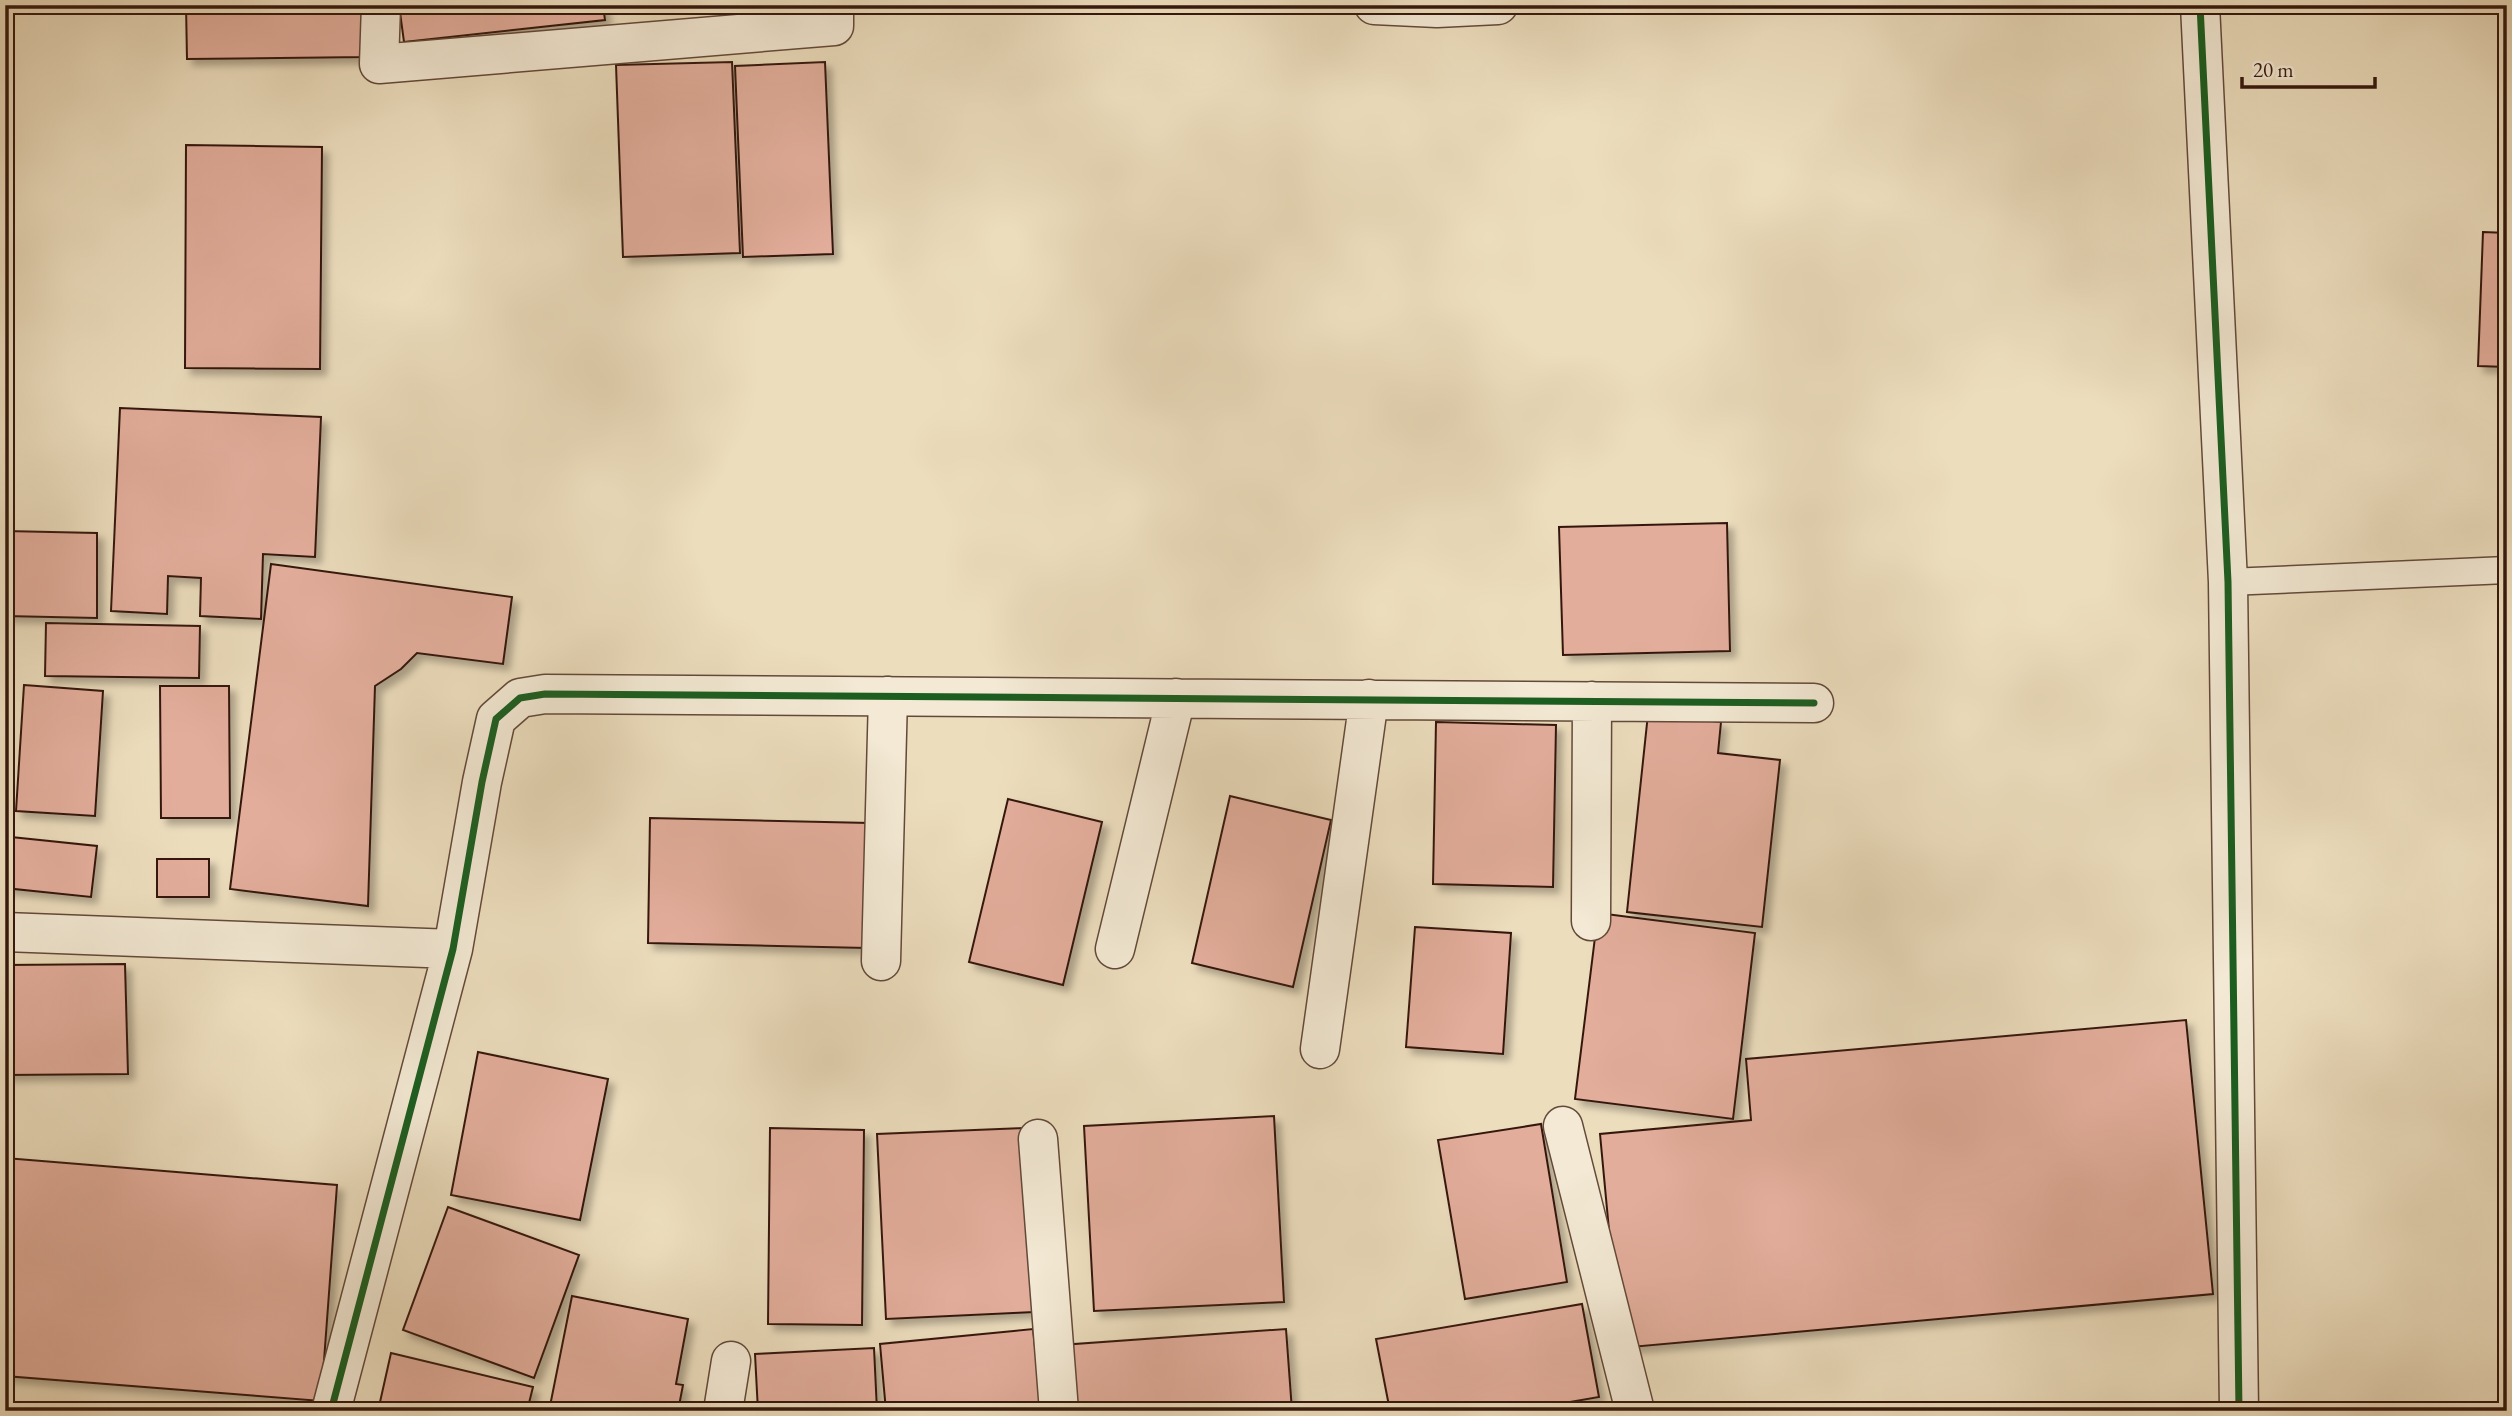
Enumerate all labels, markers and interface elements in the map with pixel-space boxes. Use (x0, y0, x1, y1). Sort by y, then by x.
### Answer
scale bar (2242, 46, 2376, 90)
text: 20 m (2253, 56, 2294, 83)

